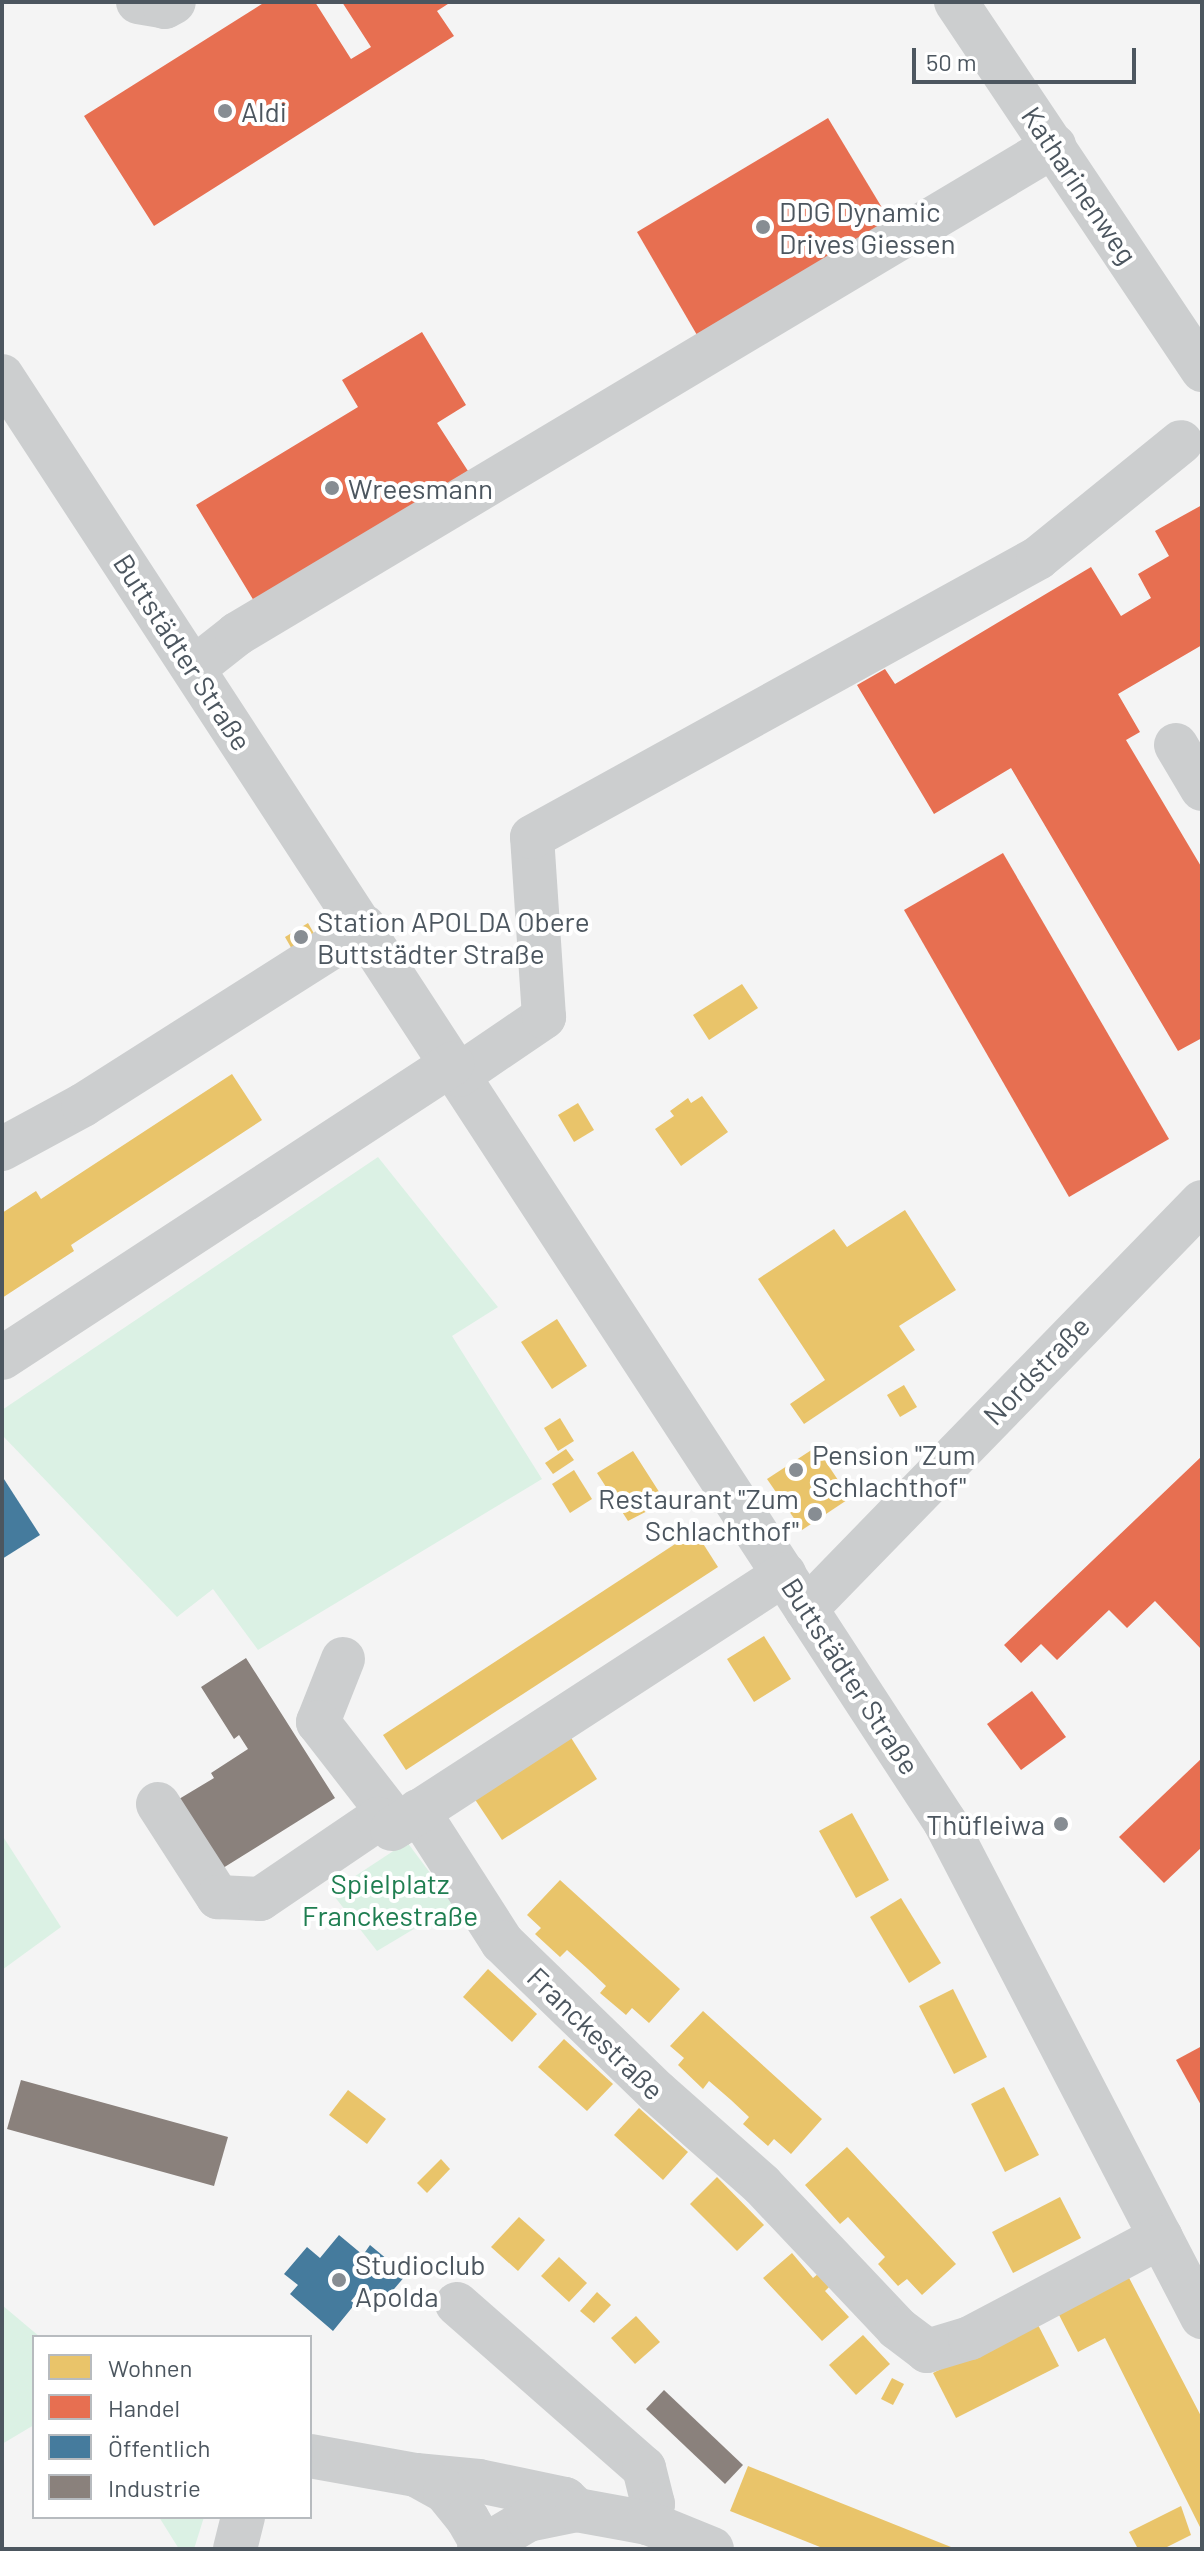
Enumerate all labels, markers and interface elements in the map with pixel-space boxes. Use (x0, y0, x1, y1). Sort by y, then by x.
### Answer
scale bar (916, 32, 1140, 82)
text: 50 m (926, 47, 977, 76)
place label: Aldi (241, 94, 287, 128)
street label: Katharinenweg (1015, 100, 1145, 270)
marker: Aldi (216, 102, 234, 120)
place label: DDG Dynamic Drives Giessen (779, 194, 956, 260)
marker: DDG Dynamic Drives Giessen (754, 218, 772, 236)
place label: Wreesmann (348, 471, 493, 505)
marker: Wreesmann (323, 479, 341, 497)
street label: Buttstädter Straße (107, 547, 259, 757)
place label: Station APOLDA Obere Buttstädter Straße (317, 904, 590, 970)
marker: Station APOLDA Obere Buttstädter Straße (292, 928, 310, 946)
street label: Nordstraße (976, 1309, 1096, 1431)
place label: Pension "Zum Schlachthof" (812, 1437, 976, 1503)
marker: Pension "Zum Schlachthof" (787, 1461, 805, 1479)
place label: Restaurant "Zum Schlachthof" (598, 1481, 799, 1547)
marker: Restaurant "Zum Schlachthof" (806, 1505, 824, 1523)
street label: Buttstädter Straße (775, 1571, 927, 1781)
place label: Thüfleiwa (926, 1807, 1045, 1841)
marker: Thüfleiwa (1052, 1815, 1070, 1833)
park label: Spielplatz Franckestraße (302, 1866, 478, 1932)
street label: Franckestraße (521, 1960, 671, 2106)
place label: Studioclub Apolda (355, 2247, 486, 2313)
marker: Studioclub Apolda (330, 2271, 348, 2289)
legend (32, 2335, 312, 2519)
text: Wohnen (108, 2353, 192, 2382)
text: Handel (108, 2393, 180, 2422)
text: Öffentlich (108, 2433, 210, 2462)
text: Industrie (108, 2473, 201, 2502)

